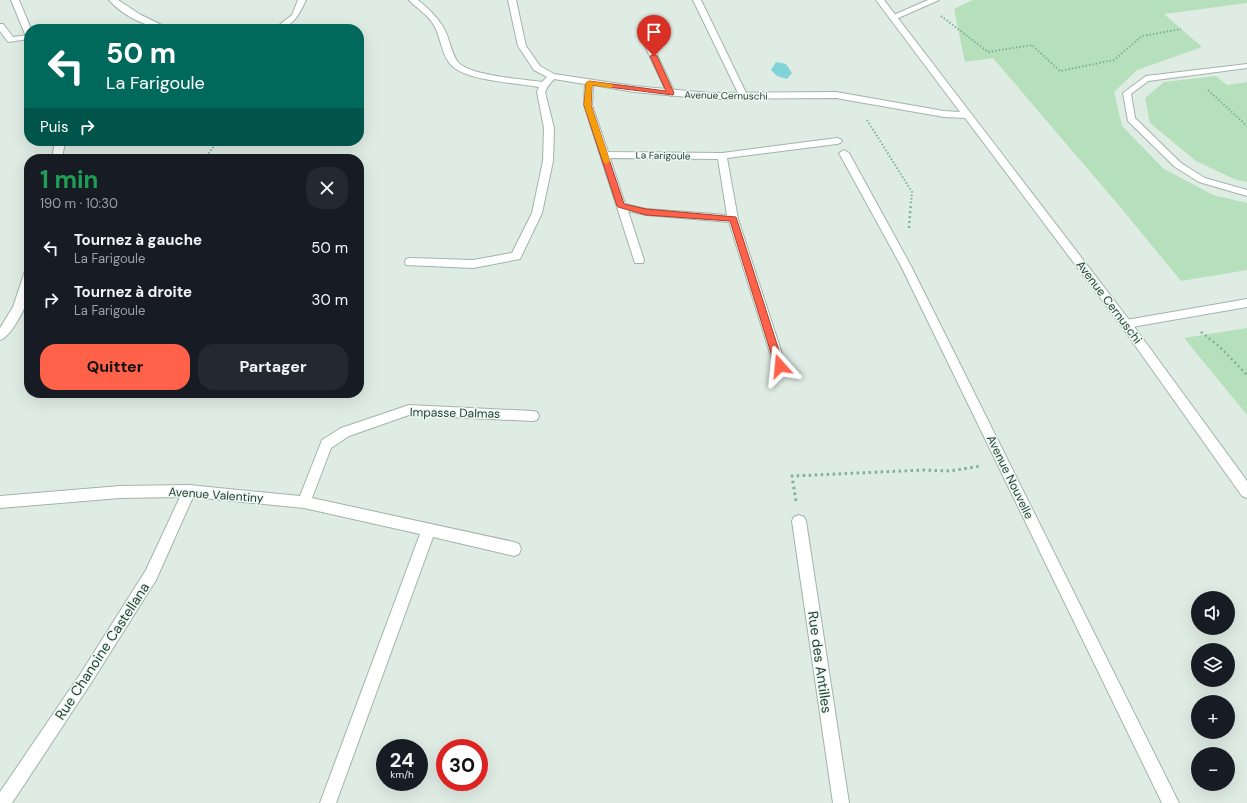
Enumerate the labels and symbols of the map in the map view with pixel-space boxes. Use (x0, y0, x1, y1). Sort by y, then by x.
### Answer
pin (637, 15, 671, 56)
street label: Avenue Cernuschi (684, 88, 768, 103)
street label: La Farigoule (635, 149, 691, 162)
street label: Avenue Cernuschi (1072, 257, 1146, 347)
position arrow (759, 345, 801, 387)
street label: Impasse Dalmas (410, 404, 500, 422)
street label: Avenue Nouvelle (983, 432, 1037, 522)
street label: Avenue Valentiny (168, 484, 264, 506)
street label: Rue Chanoine Castellana (51, 579, 153, 723)
street label: Rue des Antilles (804, 610, 836, 714)
speed limit sign: 30 (436, 739, 488, 791)

